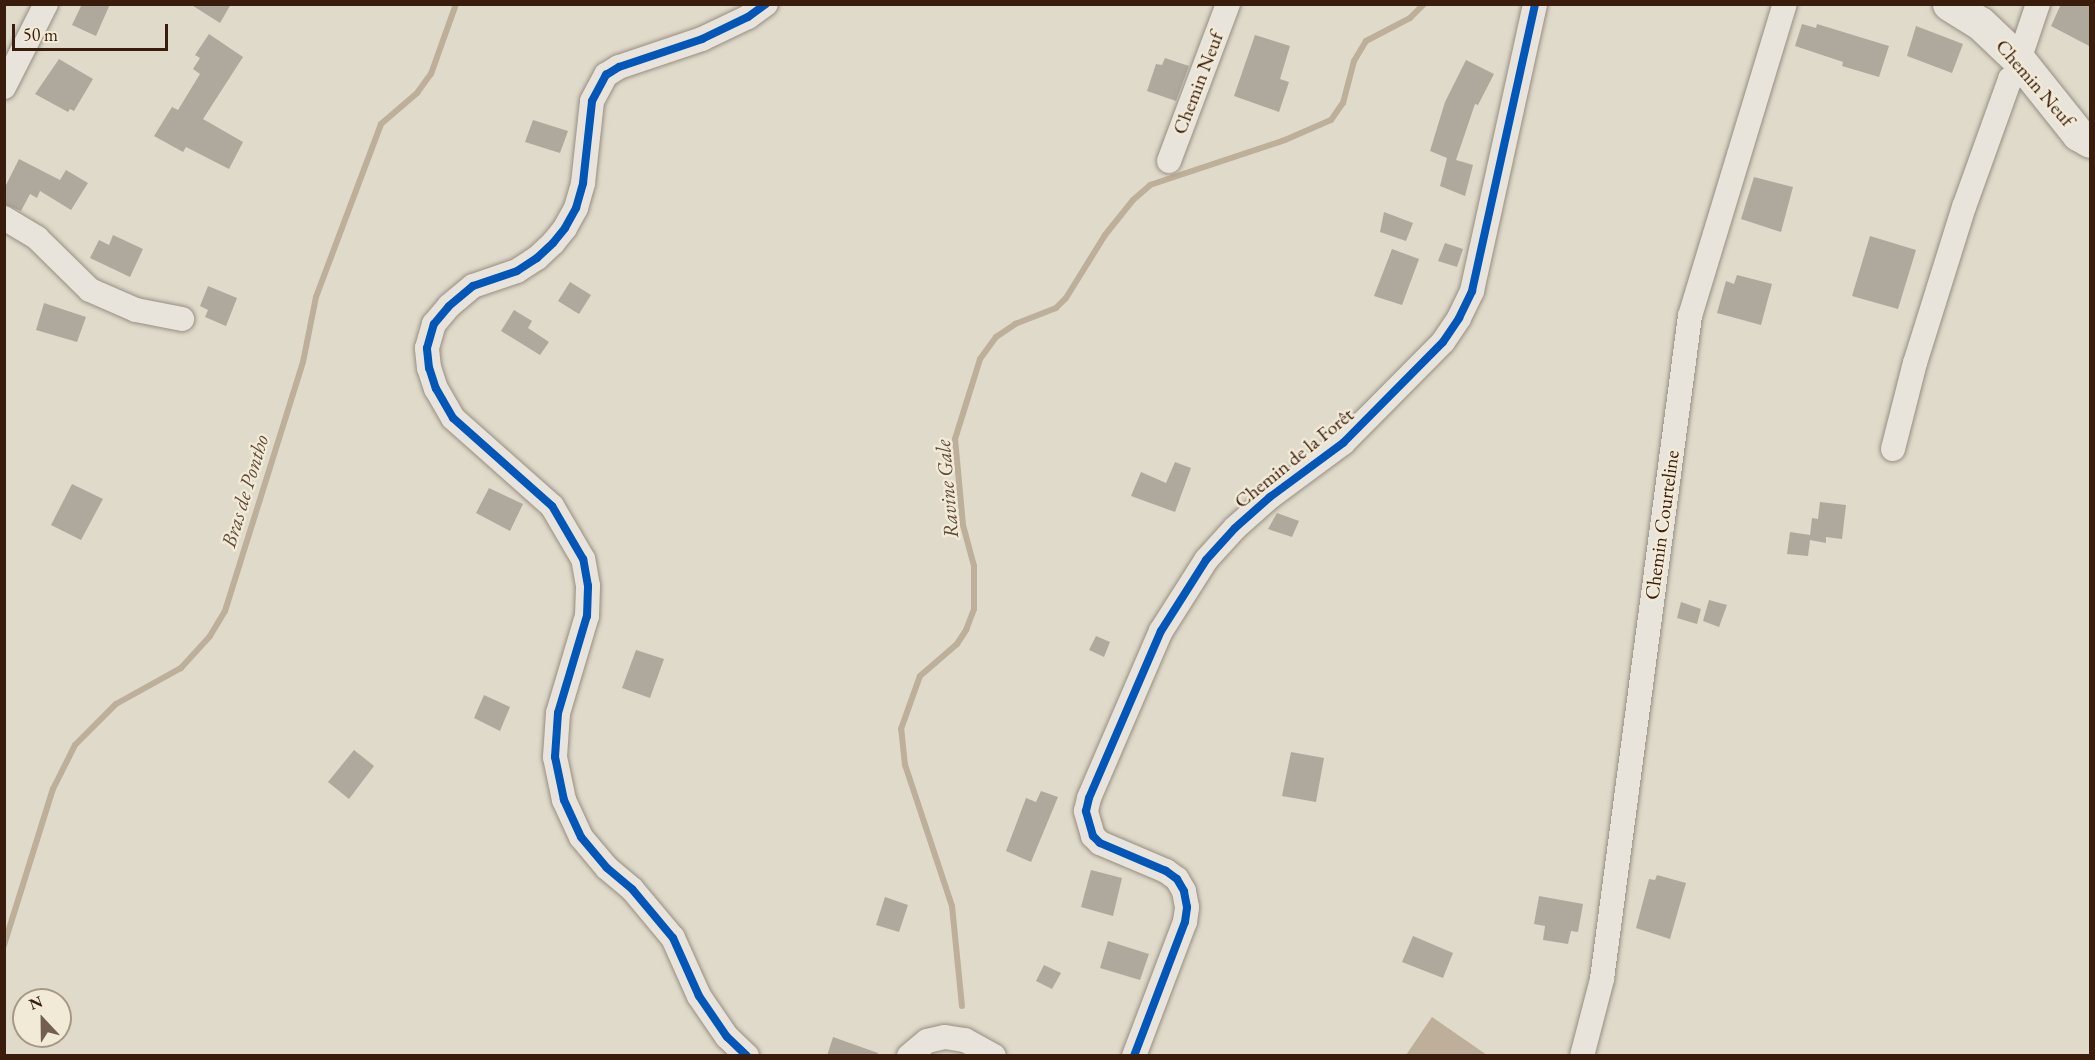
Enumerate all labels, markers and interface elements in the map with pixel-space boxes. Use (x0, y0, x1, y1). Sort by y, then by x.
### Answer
scale bar (15, 12, 171, 50)
text: 50 m (23, 23, 58, 46)
street label: Chemin Neuf (1167, 28, 1229, 138)
street label: Chemin Neuf (1991, 34, 2079, 132)
street label: Chemin de la Forêt (1230, 403, 1358, 513)
water label: Bras de Pontho (216, 432, 274, 550)
water label: Ravine Gale (930, 439, 964, 539)
street label: Chemin Courteline (1640, 449, 1684, 601)
north arrow (12, 988, 72, 1048)
text: N (26, 991, 46, 1015)

